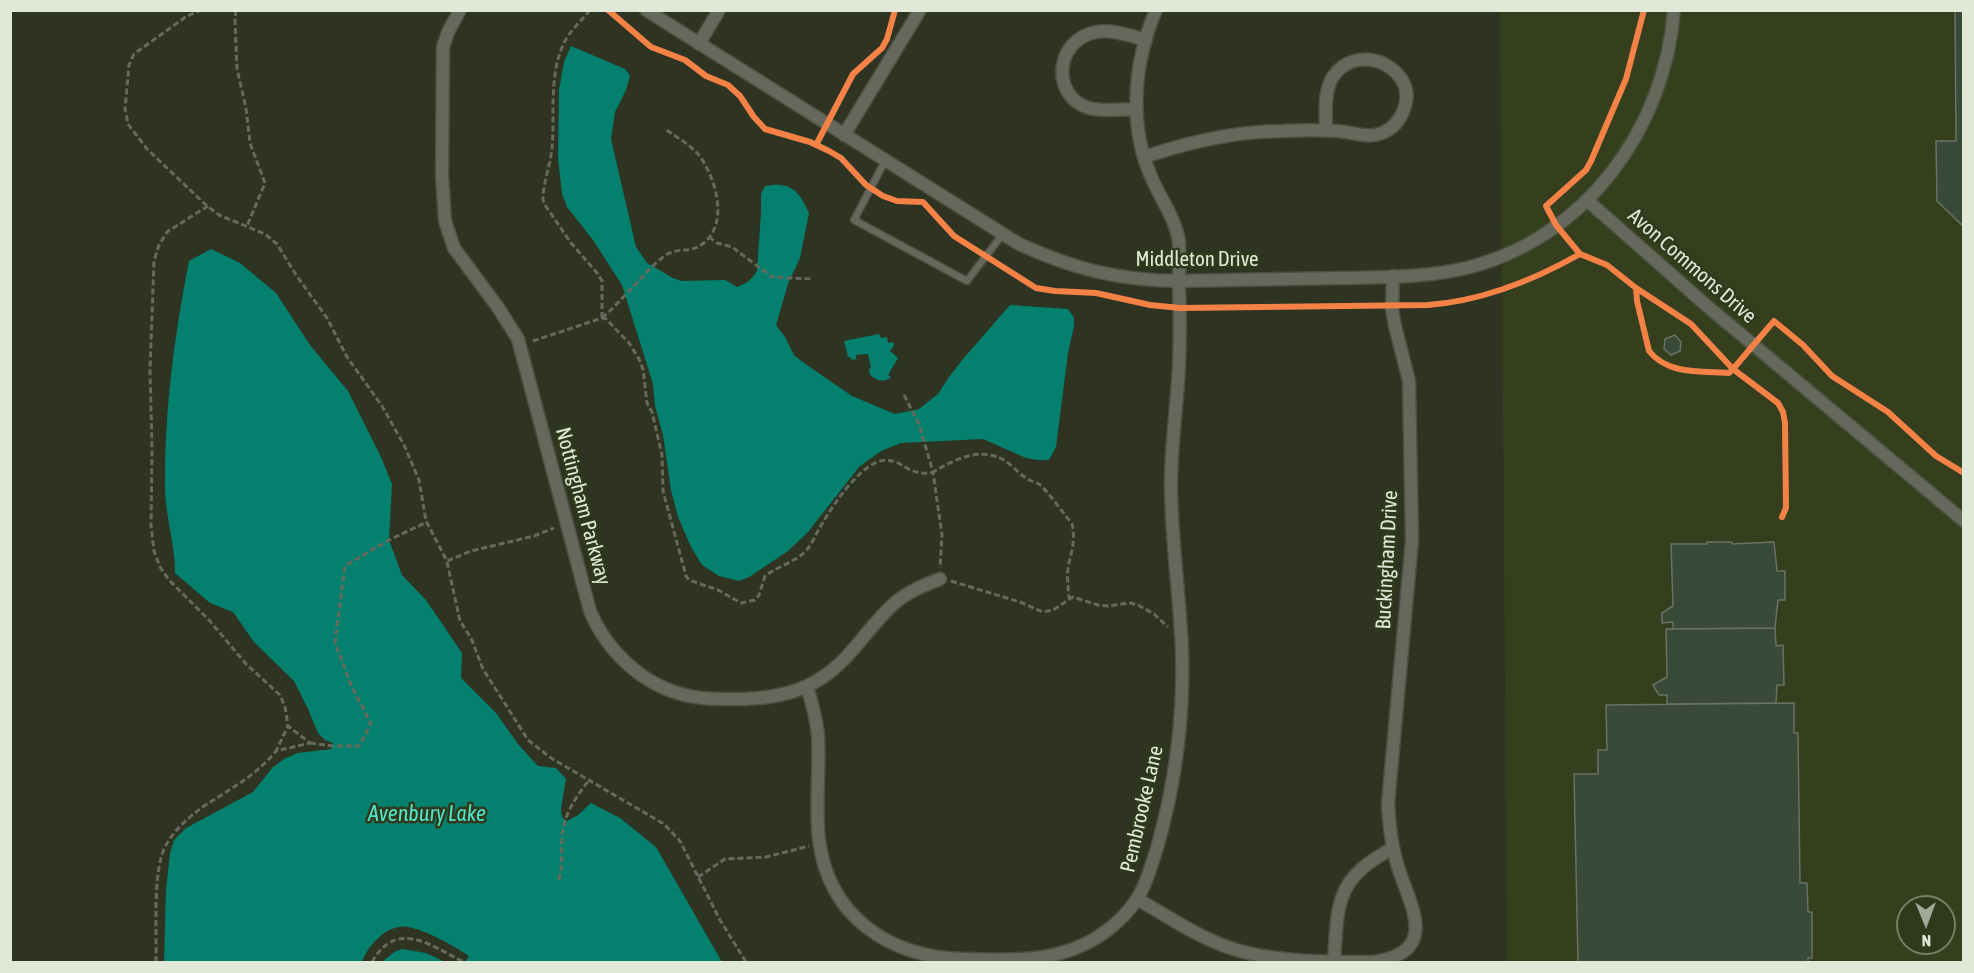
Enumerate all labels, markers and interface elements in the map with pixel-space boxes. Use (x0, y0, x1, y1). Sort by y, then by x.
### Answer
street label: Avon Commons Drive (1622, 203, 1762, 329)
street label: Middleton Drive (1135, 246, 1259, 272)
street label: Nottingham Parkway (550, 424, 616, 588)
street label: Buckingham Drive (1371, 490, 1403, 630)
street label: Pembrooke Lane (1115, 743, 1169, 875)
water label: Avenbury Lake (368, 801, 486, 827)
north arrow (1896, 895, 1956, 955)
text: N (1921, 932, 1931, 950)

